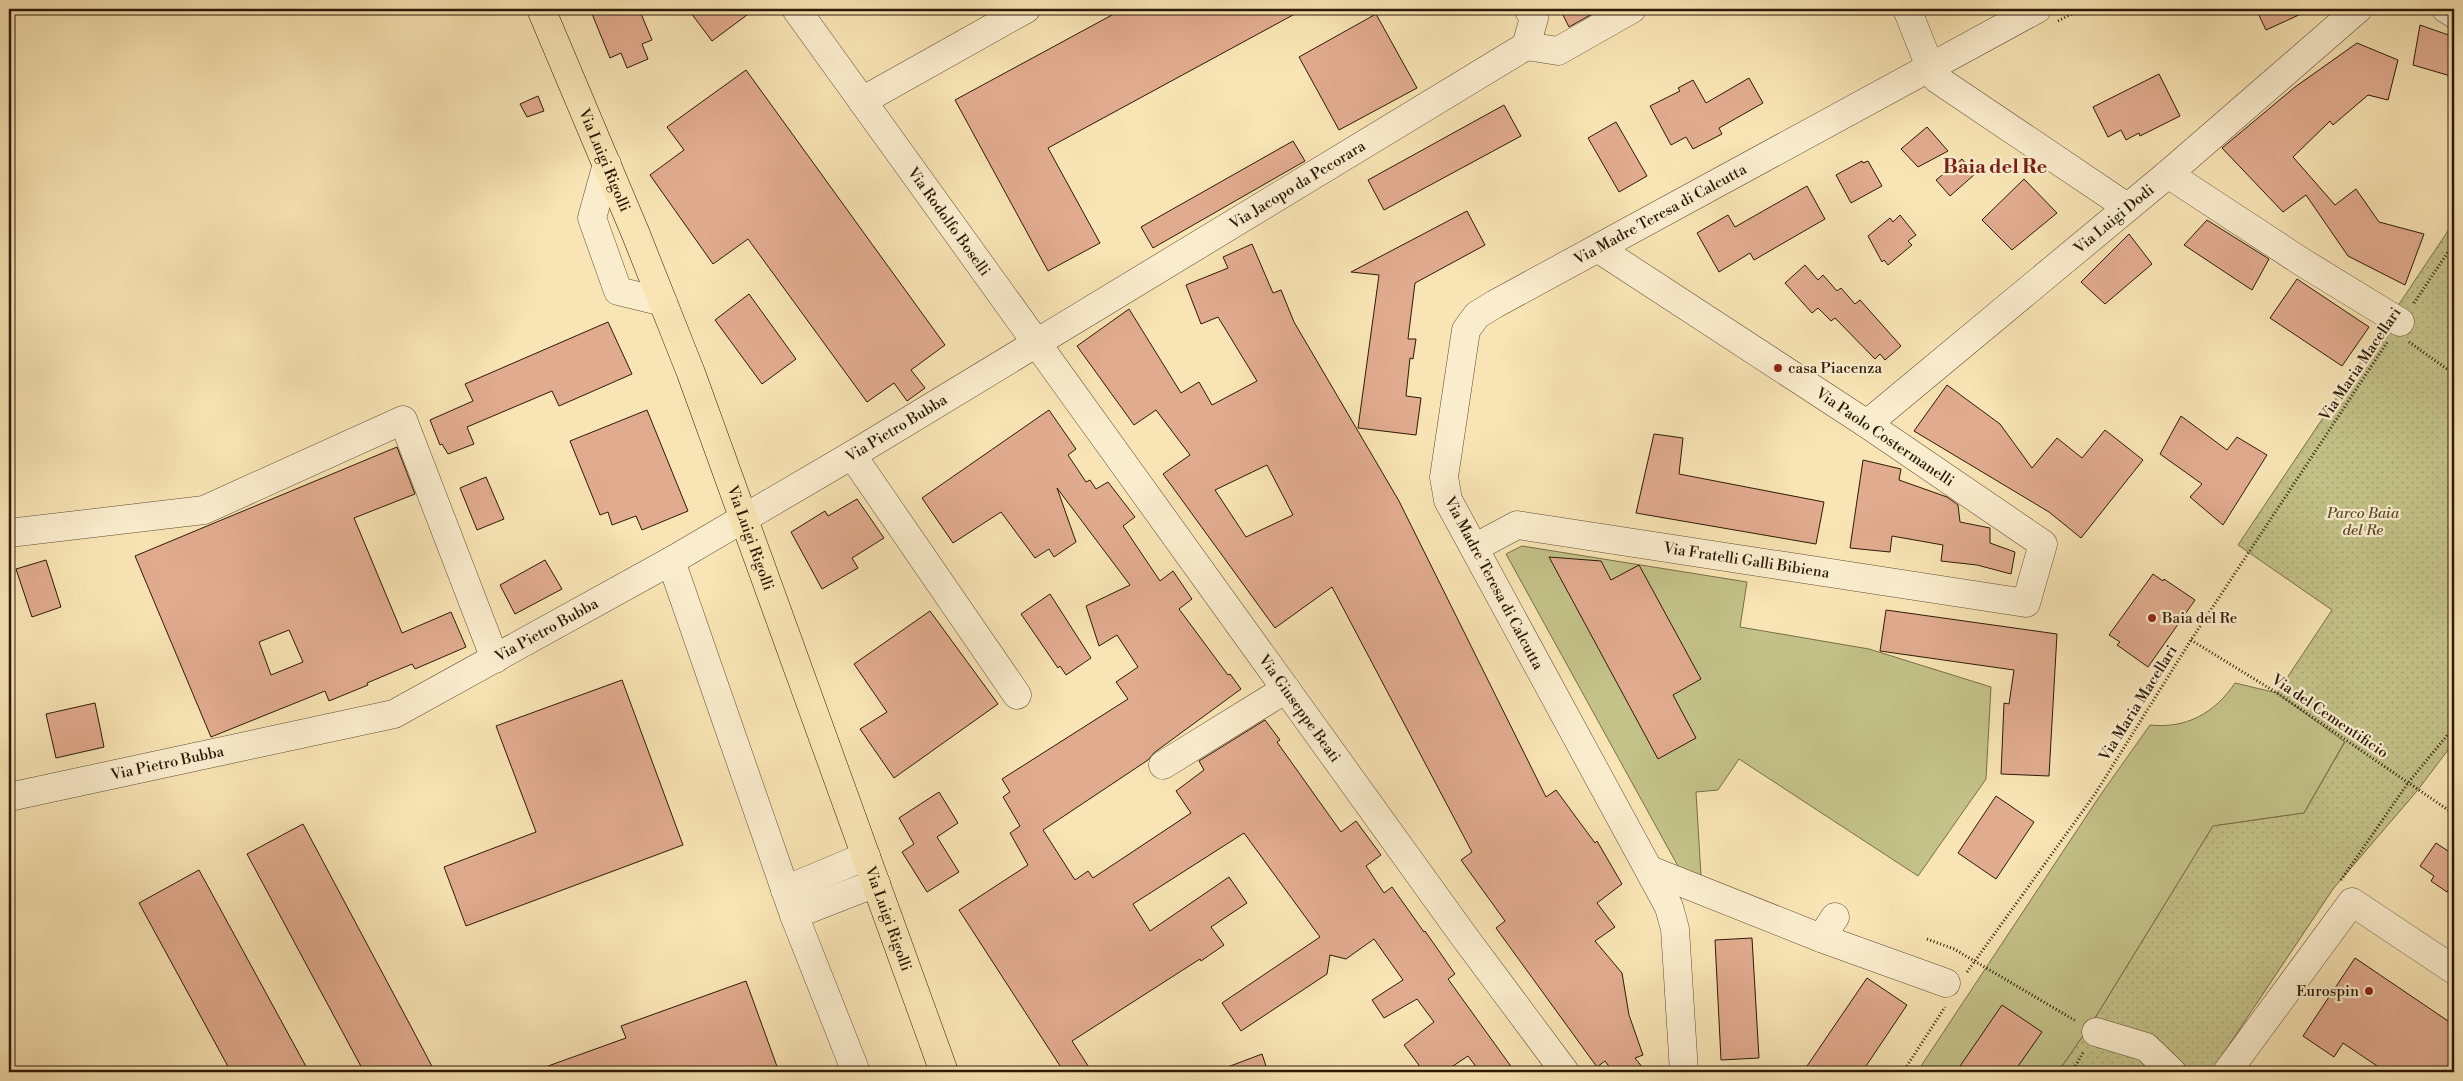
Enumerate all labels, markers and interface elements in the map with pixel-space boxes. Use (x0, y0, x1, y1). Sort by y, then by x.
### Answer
street label: Via Luigi Rigolli (574, 105, 634, 215)
street label: Via Jacopo da Pecorara (1225, 136, 1370, 234)
district label: Baia del Re (1943, 155, 2048, 180)
street label: Via Madre Teresa di Calcutta (1570, 160, 1750, 270)
street label: Via Rodolfo Boselli (903, 163, 994, 280)
street label: Via Luigi Dodi (2070, 181, 2158, 259)
street label: Via Maria Macellari (2315, 304, 2405, 426)
place label: casa Piacenza (1788, 359, 1883, 378)
marker: casa Piacenza (1772, 362, 1784, 374)
street label: Via Paolo Costermanelli (1811, 383, 1958, 491)
street label: Via Pietro Bubba (842, 390, 951, 467)
street label: Via Luigi Rigolli (722, 482, 778, 593)
street label: Via Madre Teresa di Calcutta (1439, 493, 1548, 673)
park label: Parco Baia del Re (2326, 504, 2400, 540)
street label: Via Fratelli Galli Bibiena (1661, 538, 1831, 583)
street label: Via Pietro Bubba (491, 594, 602, 667)
place label: Baia del Re (2161, 609, 2237, 628)
marker: Baia del Re (2146, 612, 2158, 624)
street label: Via Maria Macellari (2095, 642, 2182, 766)
street label: Via Giuseppe Beati (1254, 650, 1345, 766)
street label: Via del Cementificio (2267, 670, 2392, 763)
street label: Via Pietro Bubba (108, 742, 226, 785)
street label: Via Luigi Rigolli (860, 863, 916, 974)
place label: Eurospin (2296, 982, 2359, 1001)
marker: Eurospin (2363, 985, 2375, 997)

